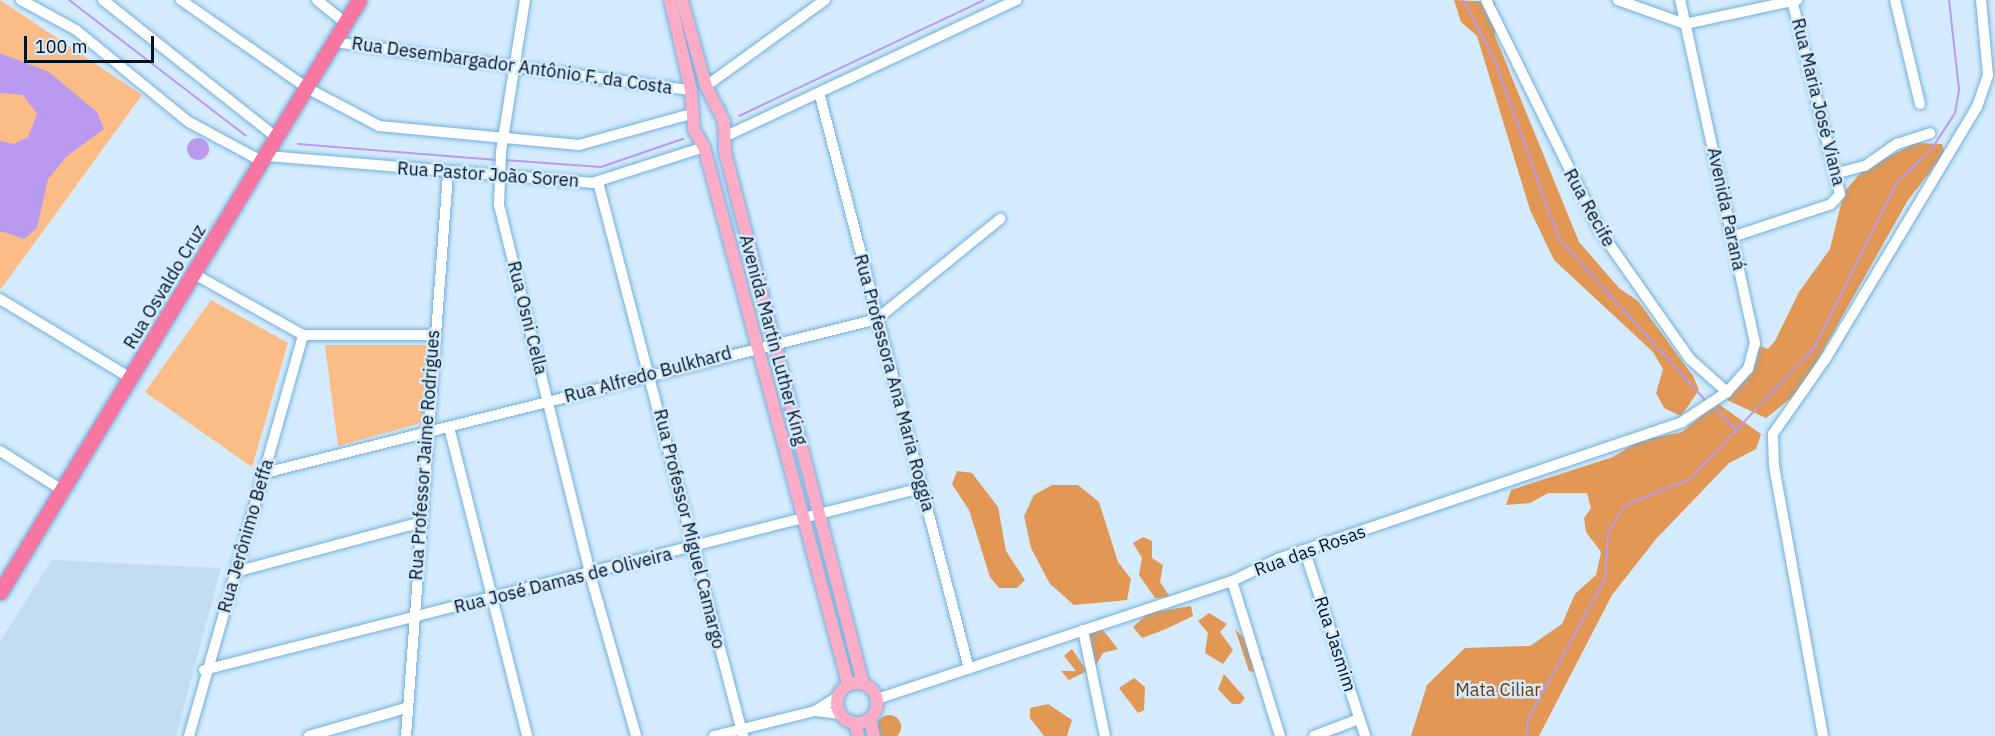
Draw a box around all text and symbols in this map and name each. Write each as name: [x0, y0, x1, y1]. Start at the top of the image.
street label: Rua Maria José Viana: [1787, 16, 1849, 188]
scale bar: [27, 24, 158, 62]
street label: Rua Desembargador Antônio F. da Costa: [350, 33, 674, 99]
text: 100 m: [35, 35, 87, 58]
street label: Avenida Paraná: [1702, 146, 1750, 272]
street label: Rua Pastor João Soren: [396, 158, 580, 192]
street label: Rua Recife: [1559, 165, 1619, 251]
street label: Rua Osvaldo Cruz: [119, 221, 211, 353]
street label: Avenida Martin Luther King: [734, 232, 812, 448]
street label: Rua Professora Ana Maria Roggia: [849, 252, 939, 514]
street label: Rua Osni Cella: [502, 259, 552, 377]
street label: Rua Professor Jaime Rodrigues: [405, 329, 445, 581]
street label: Rua Alfredo Bulkhard: [562, 342, 734, 408]
street label: Rua Professor Miguel Camargo: [649, 407, 729, 651]
street label: Rua Jerônimo Beffa: [214, 457, 278, 615]
street label: Rua das Rosas: [1251, 521, 1369, 581]
street label: Rua José Damas de Oliveira: [452, 543, 674, 619]
street label: Rua Jasmim: [1309, 594, 1361, 694]
park label: Mata Ciliar: [1455, 679, 1541, 701]

